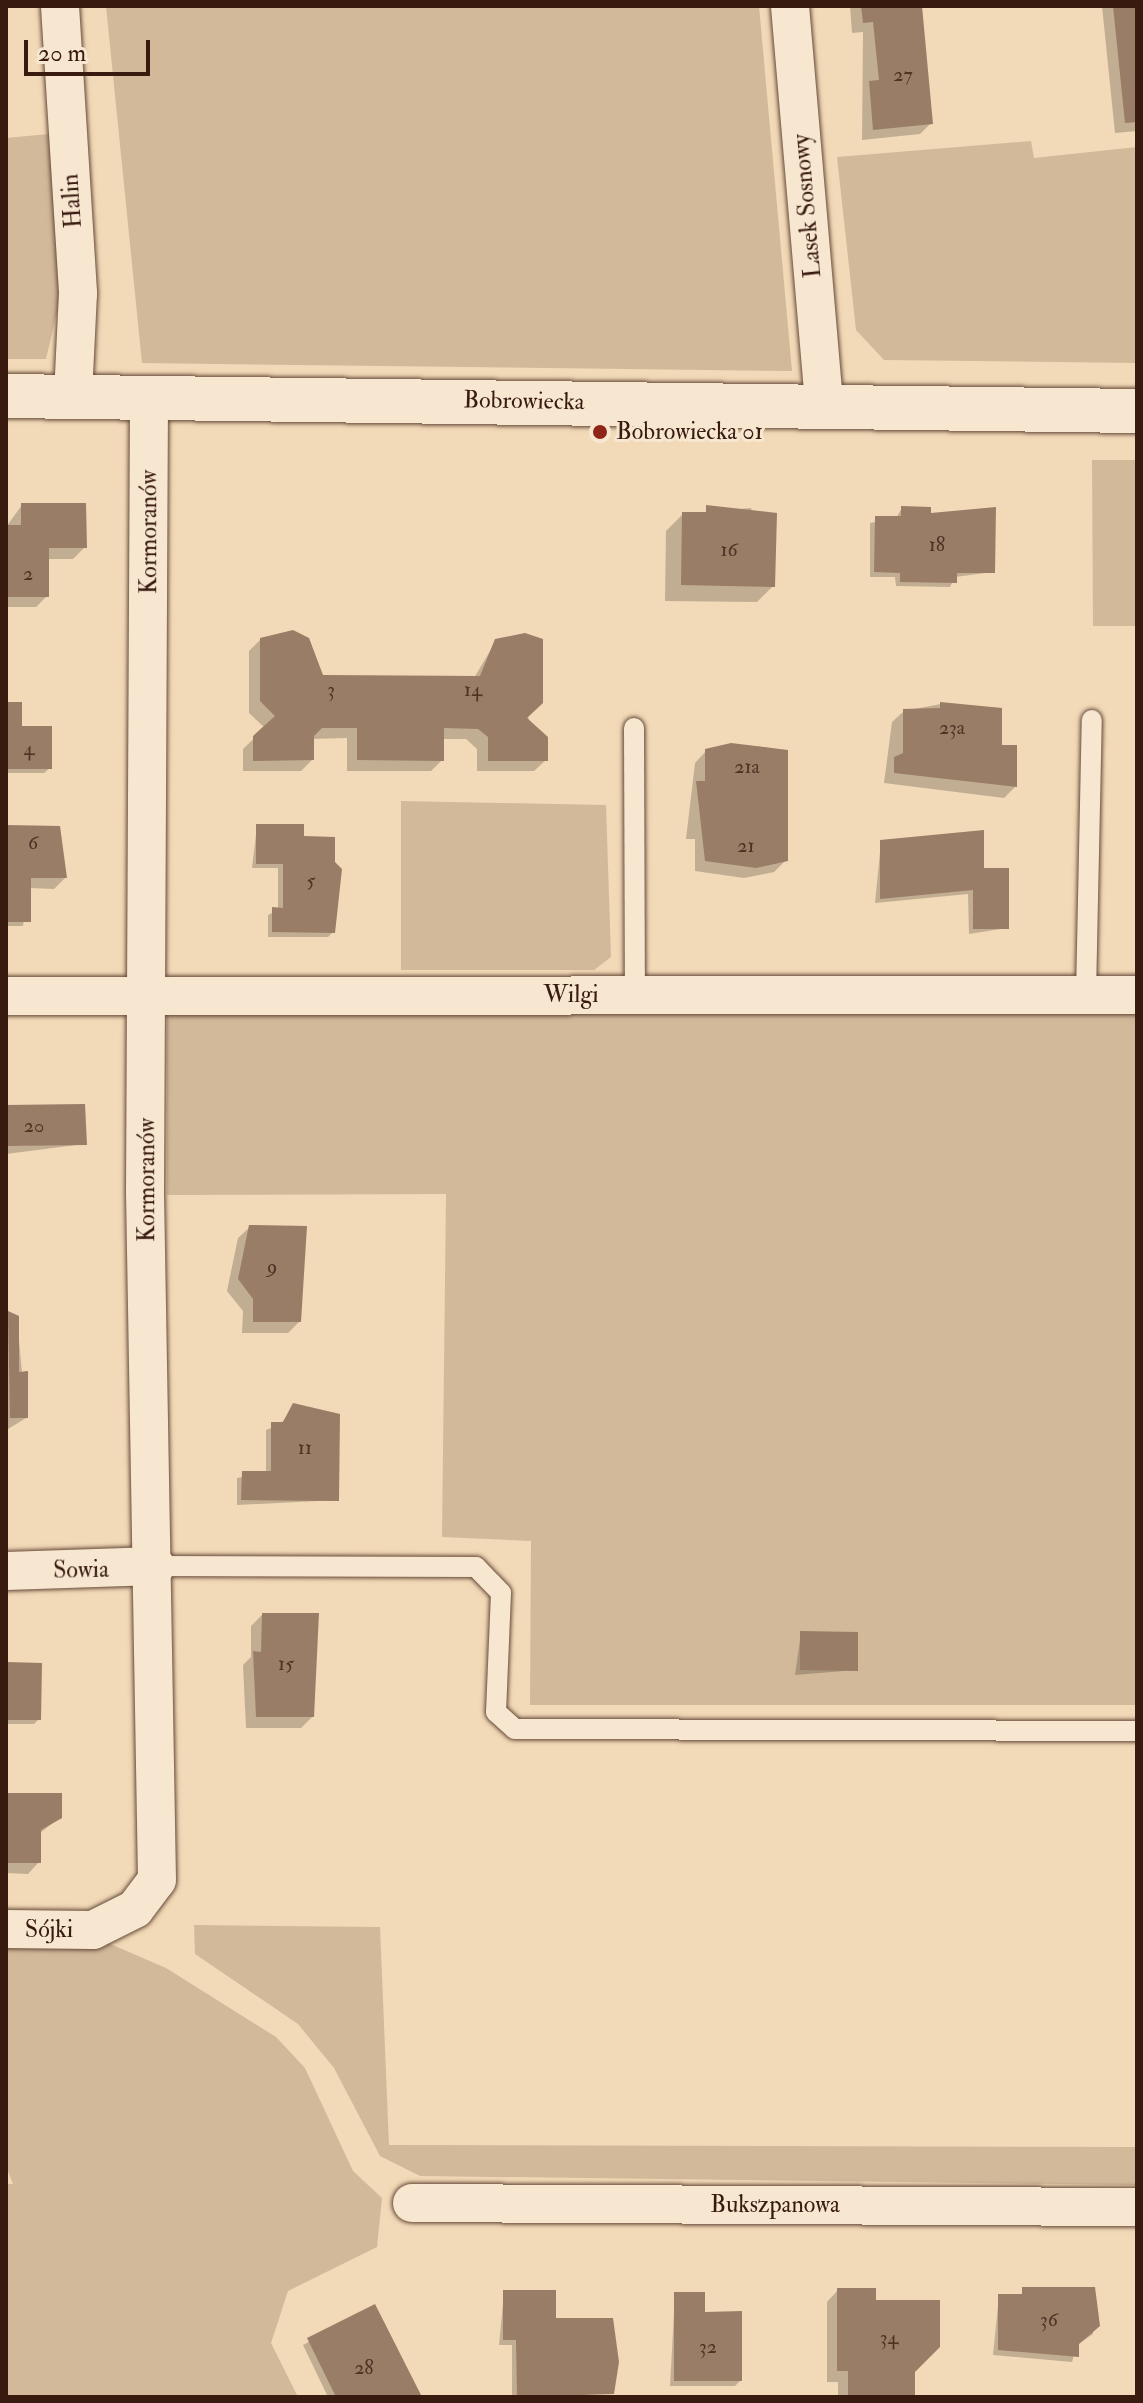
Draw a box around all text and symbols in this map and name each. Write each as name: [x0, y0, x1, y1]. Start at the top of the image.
scale bar: [28, 24, 154, 74]
text: 20 m: [38, 38, 86, 69]
house number: 27: [893, 62, 913, 86]
street label: Lasek Sosnowy: [786, 133, 828, 279]
street label: Halin: [56, 173, 88, 229]
street label: Bobrowiecka: [463, 386, 585, 416]
place label: Bobrowiecka 01: [616, 418, 763, 446]
marker: Bobrowiecka 01: [591, 423, 609, 441]
street label: Kormoranów: [135, 470, 163, 594]
house number: 18: [929, 532, 945, 556]
house number: 16: [720, 537, 738, 561]
house number: 2: [23, 561, 33, 585]
house number: 3: [327, 677, 335, 701]
house number: 14: [464, 677, 482, 701]
house number: 23a: [939, 715, 965, 739]
house number: 4: [24, 736, 34, 760]
house number: 21a: [734, 754, 760, 778]
house number: 6: [28, 830, 38, 854]
house number: 21: [737, 833, 755, 857]
house number: 5: [307, 868, 315, 892]
street label: Wilgi: [543, 981, 599, 1009]
house number: 20: [24, 1113, 44, 1137]
street label: Kormoranów: [133, 1118, 161, 1242]
house number: 9: [267, 1254, 277, 1278]
house number: 11: [298, 1435, 312, 1459]
street label: Sowia: [53, 1555, 109, 1585]
house number: 15: [278, 1651, 294, 1675]
street label: Sójki: [25, 1916, 73, 1944]
street label: Bukszpanowa: [710, 2191, 840, 2219]
house number: 36: [1040, 2307, 1058, 2331]
house number: 34: [880, 2325, 898, 2349]
house number: 32: [699, 2334, 717, 2358]
house number: 28: [354, 2355, 374, 2379]

